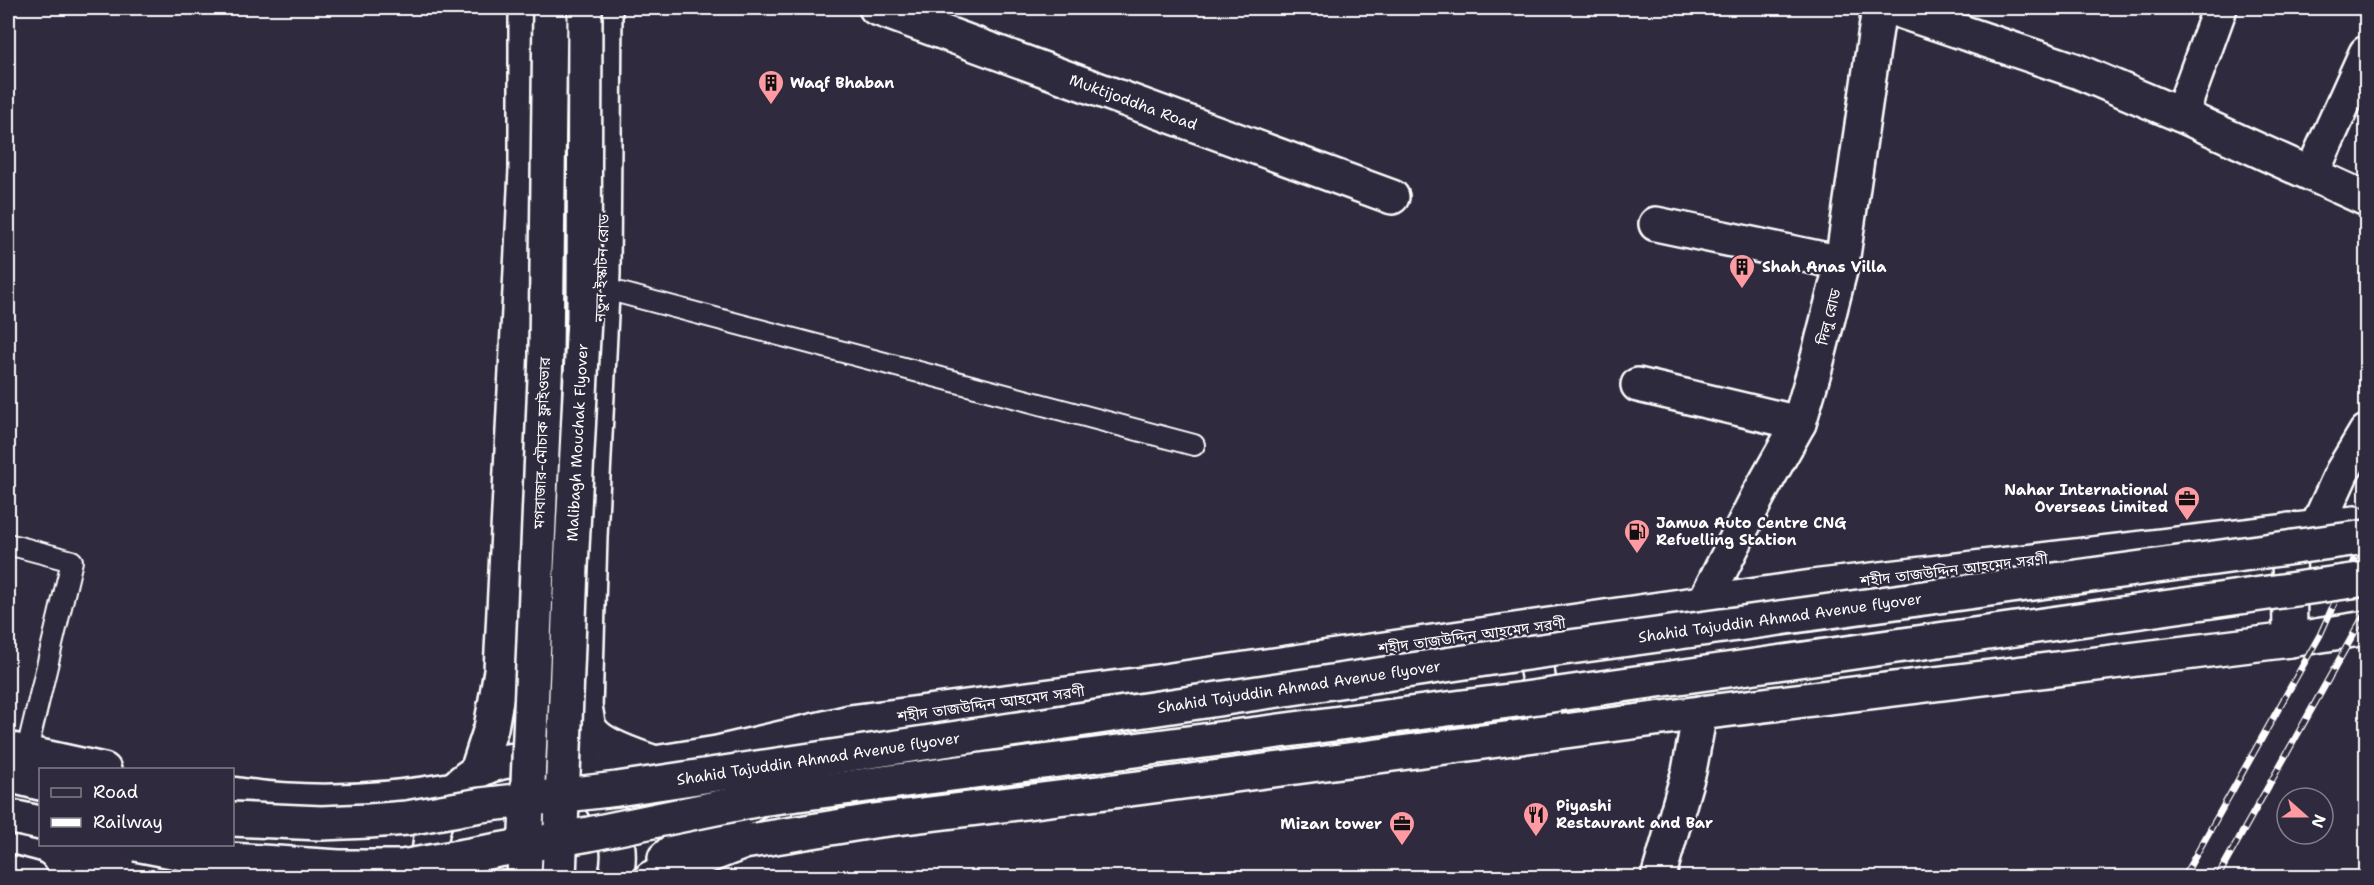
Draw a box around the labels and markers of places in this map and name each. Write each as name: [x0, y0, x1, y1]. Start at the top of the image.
building icon: Waqf Bhaban: [756, 68, 786, 106]
place label: Waqf Bhaban: [790, 73, 894, 93]
building icon: Shah Anas Villa: [1727, 252, 1757, 290]
place label: Shah Anas Villa: [1762, 257, 1887, 277]
place label: Nahar International Overseas Limited: [2004, 480, 2168, 517]
office icon: Nahar International Overseas Limited: [2172, 484, 2202, 522]
place label: Jamua Auto Centre CNG Refuelling Station: [1656, 513, 1846, 550]
fuel station icon: Jamua Auto Centre CNG Refuelling Station: [1622, 517, 1652, 555]
place label: Piyashi Restaurant and Bar: [1556, 796, 1713, 833]
restaurant icon: Piyashi Restaurant and Bar: [1521, 800, 1551, 838]
office icon: Mizan tower: [1387, 809, 1417, 847]
place label: Mizan tower: [1280, 814, 1382, 834]

